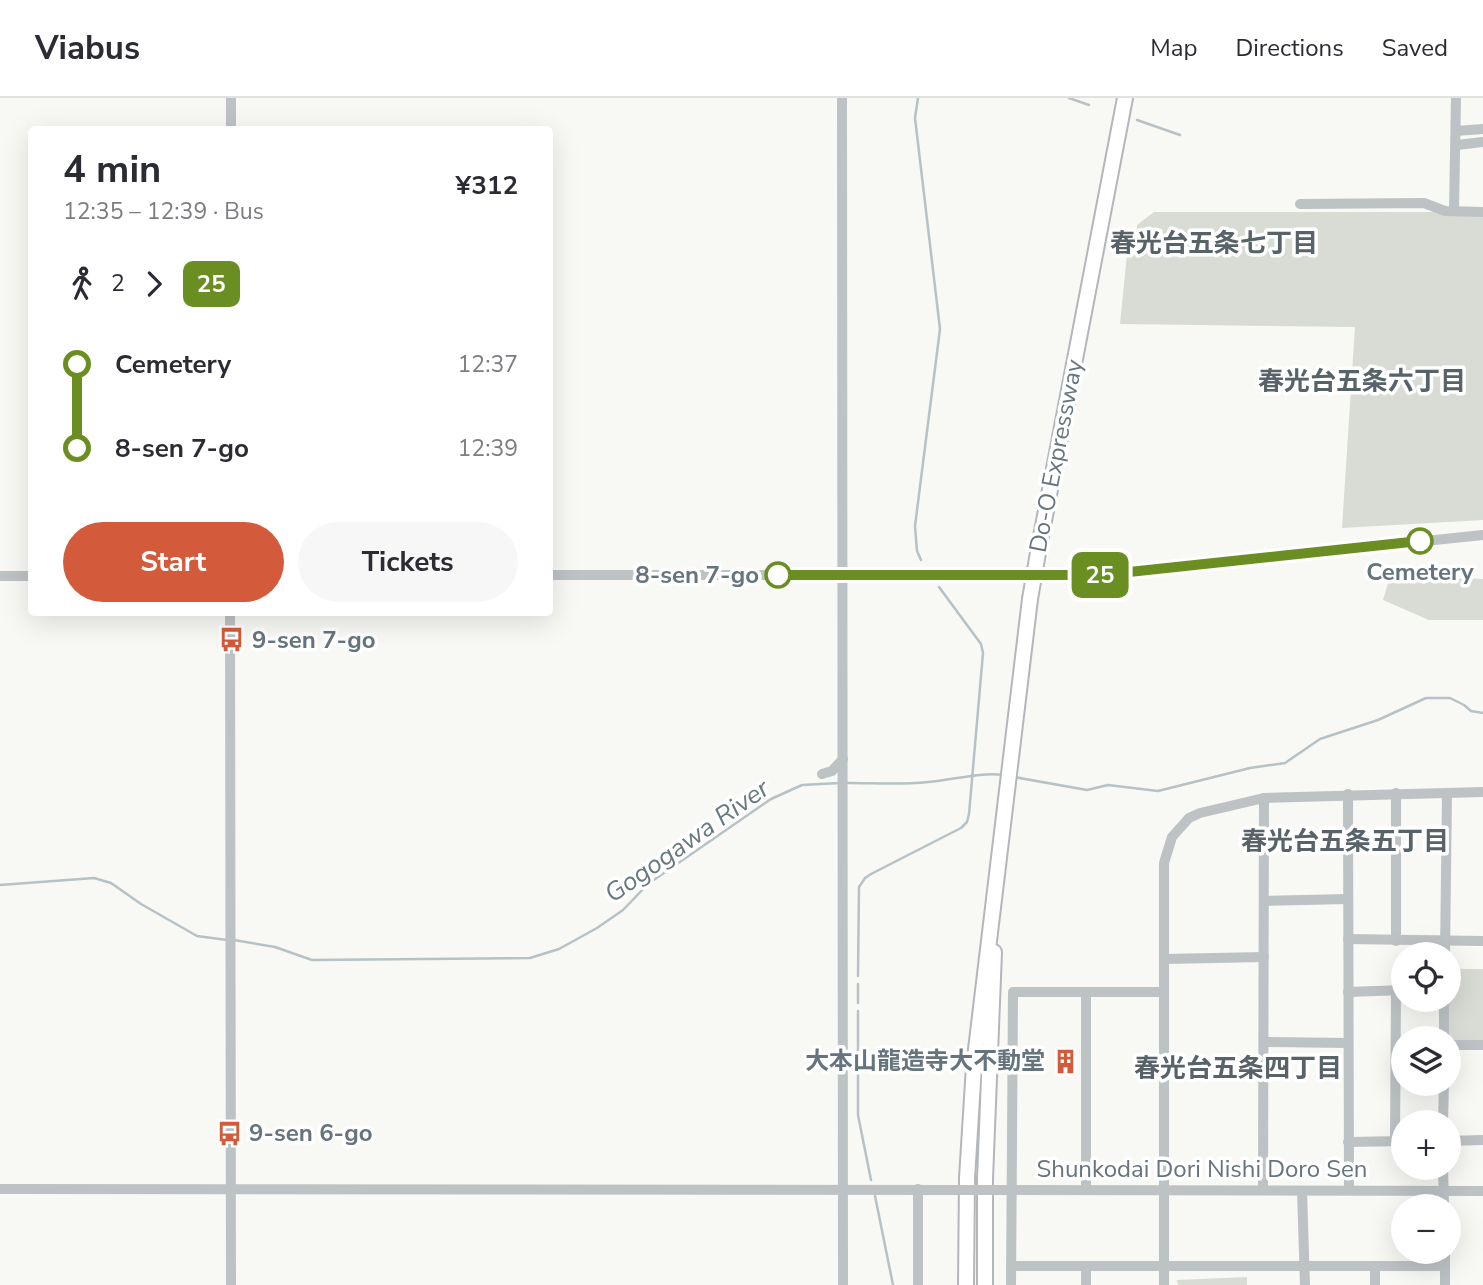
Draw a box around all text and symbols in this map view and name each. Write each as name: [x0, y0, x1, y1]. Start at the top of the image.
text: Viabus: [35, 26, 140, 71]
text: Map: [1150, 32, 1197, 64]
text: Directions: [1235, 32, 1344, 64]
text: Saved: [1382, 32, 1448, 64]
text: 4 min: [63, 144, 161, 195]
text: ¥312: [456, 168, 518, 203]
text: 12:35 – 12:39 · Bus: [63, 196, 264, 227]
district label: 春光台五条七丁目: [1110, 226, 1318, 261]
icon: walk: [63, 265, 101, 303]
icon: forward: [135, 265, 173, 303]
text: 2: [111, 268, 125, 299]
text: 25: [197, 268, 226, 300]
text: Cemetery: [115, 347, 231, 382]
text: 12:37: [458, 349, 518, 380]
street label: Do-O Expressway: [1022, 356, 1091, 555]
district label: 春光台五条六丁目: [1258, 364, 1466, 399]
text: 8-sen 7-go: [115, 431, 249, 466]
text: 12:39: [458, 433, 518, 464]
button: Start: [63, 522, 284, 602]
button: Tickets: [298, 522, 518, 602]
marker: Cemetery: [1407, 528, 1433, 554]
line badge: 25: [1068, 552, 1132, 598]
place label: Cemetery: [1366, 556, 1474, 588]
place label: 8-sen 7-go: [635, 559, 759, 591]
text: 25: [1086, 559, 1114, 591]
marker: 8-sen 7-go: [765, 562, 791, 588]
place label: 9-sen 7-go: [252, 624, 376, 656]
bus stop icon: 9-sen 7-go: [218, 626, 246, 654]
water label: Gogogawa River: [598, 771, 777, 911]
district label: 春光台五条五丁目: [1241, 824, 1449, 859]
map controls: [1391, 942, 1461, 1264]
button: locate: [1391, 942, 1461, 1012]
button: layers: [1391, 1026, 1461, 1096]
place label: 大本山龍造寺大不動堂: [805, 1045, 1045, 1077]
building icon: 大本山龍造寺大不動堂: [1051, 1047, 1079, 1075]
district label: 春光台五条四丁目: [1134, 1051, 1342, 1086]
button: +: [1391, 1110, 1461, 1180]
place label: 9-sen 6-go: [249, 1117, 373, 1149]
bus stop icon: 9-sen 6-go: [215, 1119, 243, 1147]
street label: Shunkodai Dori Nishi Doro Sen: [1037, 1153, 1367, 1185]
button: −: [1391, 1194, 1461, 1264]

